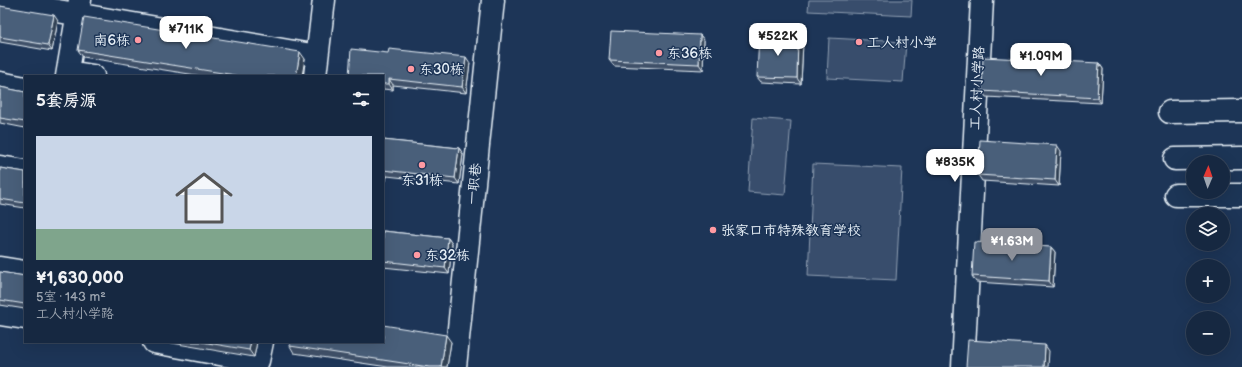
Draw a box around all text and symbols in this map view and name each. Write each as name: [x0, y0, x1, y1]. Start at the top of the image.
pin: ¥711K: [158, 16, 214, 50]
text: ¥711K: [169, 21, 203, 37]
pin: ¥522K: [750, 23, 806, 57]
text: ¥522K: [758, 28, 798, 44]
place label: 南6栋: [93, 32, 130, 49]
place label: 工人村小学: [867, 34, 937, 51]
marker: 南6栋: [133, 35, 143, 45]
marker: 工人村小学: [854, 37, 864, 47]
pin: ¥1.09M: [1008, 43, 1074, 77]
place label: 东36栋: [667, 45, 712, 62]
street label: 工人村小学路: [966, 46, 988, 130]
marker: 东36栋: [654, 48, 664, 58]
text: ¥1.09M: [1019, 48, 1063, 64]
place label: 东30栋: [419, 61, 464, 78]
marker: 东30栋: [406, 64, 416, 74]
icon: filters: [350, 88, 372, 110]
text: 5套房源: [36, 91, 97, 111]
pin: ¥835K: [927, 149, 983, 183]
text: ¥835K: [935, 154, 975, 170]
north arrow: [1186, 155, 1230, 199]
map controls: [1186, 155, 1230, 355]
marker: 东31栋: [417, 160, 427, 170]
street label: 一职巷: [463, 161, 485, 206]
icon: home: [168, 162, 240, 234]
place label: 东31栋: [401, 172, 443, 189]
button: layers: [1186, 207, 1230, 251]
place label: 张家口市特殊教育学校: [721, 222, 861, 239]
marker: 张家口市特殊教育学校: [708, 225, 718, 235]
pin: ¥1.63M: [979, 228, 1045, 262]
text: ¥1.63M: [990, 233, 1034, 249]
place label: 东32栋: [425, 247, 470, 264]
marker: 东32栋: [412, 250, 422, 260]
button: +: [1186, 259, 1230, 303]
text: ¥1,630,000: [36, 268, 124, 288]
text: 5室 · 143 m²: [36, 289, 106, 305]
text: 工人村小学路: [36, 306, 114, 322]
button: −: [1186, 311, 1230, 355]

